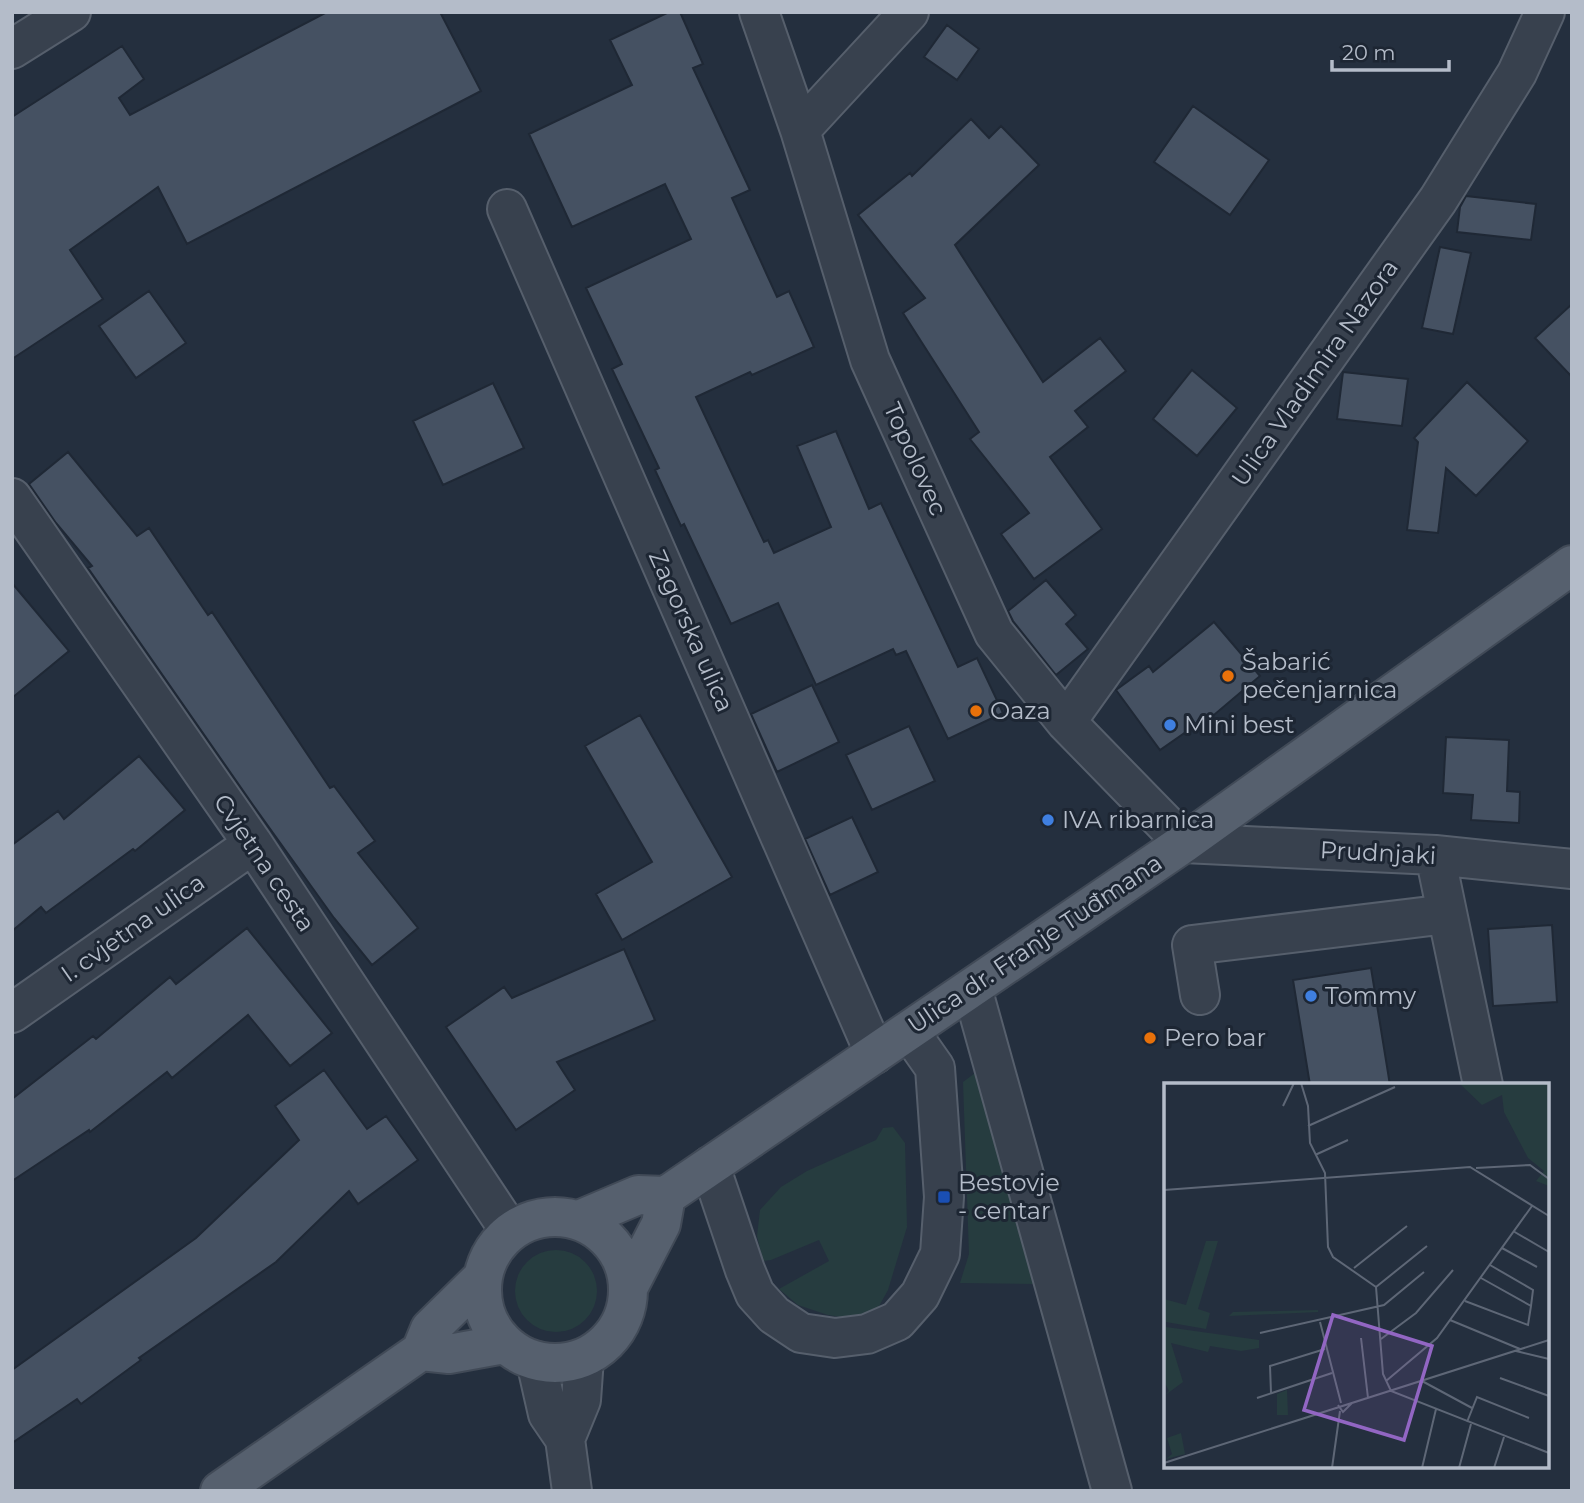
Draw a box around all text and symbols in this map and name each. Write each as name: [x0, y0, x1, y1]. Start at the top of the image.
scale bar: [1332, 28, 1449, 72]
text: 20 m: [1342, 40, 1396, 65]
street label: Ulica Vladimira Nazora: [1225, 254, 1404, 492]
street label: Topolovec: [878, 398, 953, 520]
street label: Zagorska ulica: [643, 545, 740, 716]
place label: Šabarić pečenjarnica: [1242, 647, 1397, 704]
marker: Šabarić pečenjarnica: [1220, 668, 1236, 684]
place label: Oaza: [990, 696, 1051, 725]
marker: Oaza: [968, 703, 984, 719]
place label: Mini best: [1184, 710, 1295, 739]
marker: Mini best: [1162, 717, 1178, 733]
street label: Cvjetna cesta: [208, 788, 321, 937]
place label: IVA ribarnica: [1062, 805, 1214, 834]
marker: IVA ribarnica: [1040, 812, 1056, 828]
street label: Prudnjaki: [1319, 835, 1437, 870]
street label: Ulica dr. Franje Tuđmana: [902, 848, 1167, 1040]
street label: I. cvjetna ulica: [55, 867, 210, 988]
place label: Tommy: [1325, 981, 1416, 1010]
marker: Tommy: [1303, 988, 1319, 1004]
place label: Pero bar: [1164, 1023, 1266, 1052]
marker: Pero bar: [1142, 1030, 1158, 1046]
inset map: [1164, 1083, 1549, 1468]
place label: Bestovje - centar: [958, 1168, 1060, 1225]
marker: Bestovje - centar: [936, 1189, 952, 1205]

